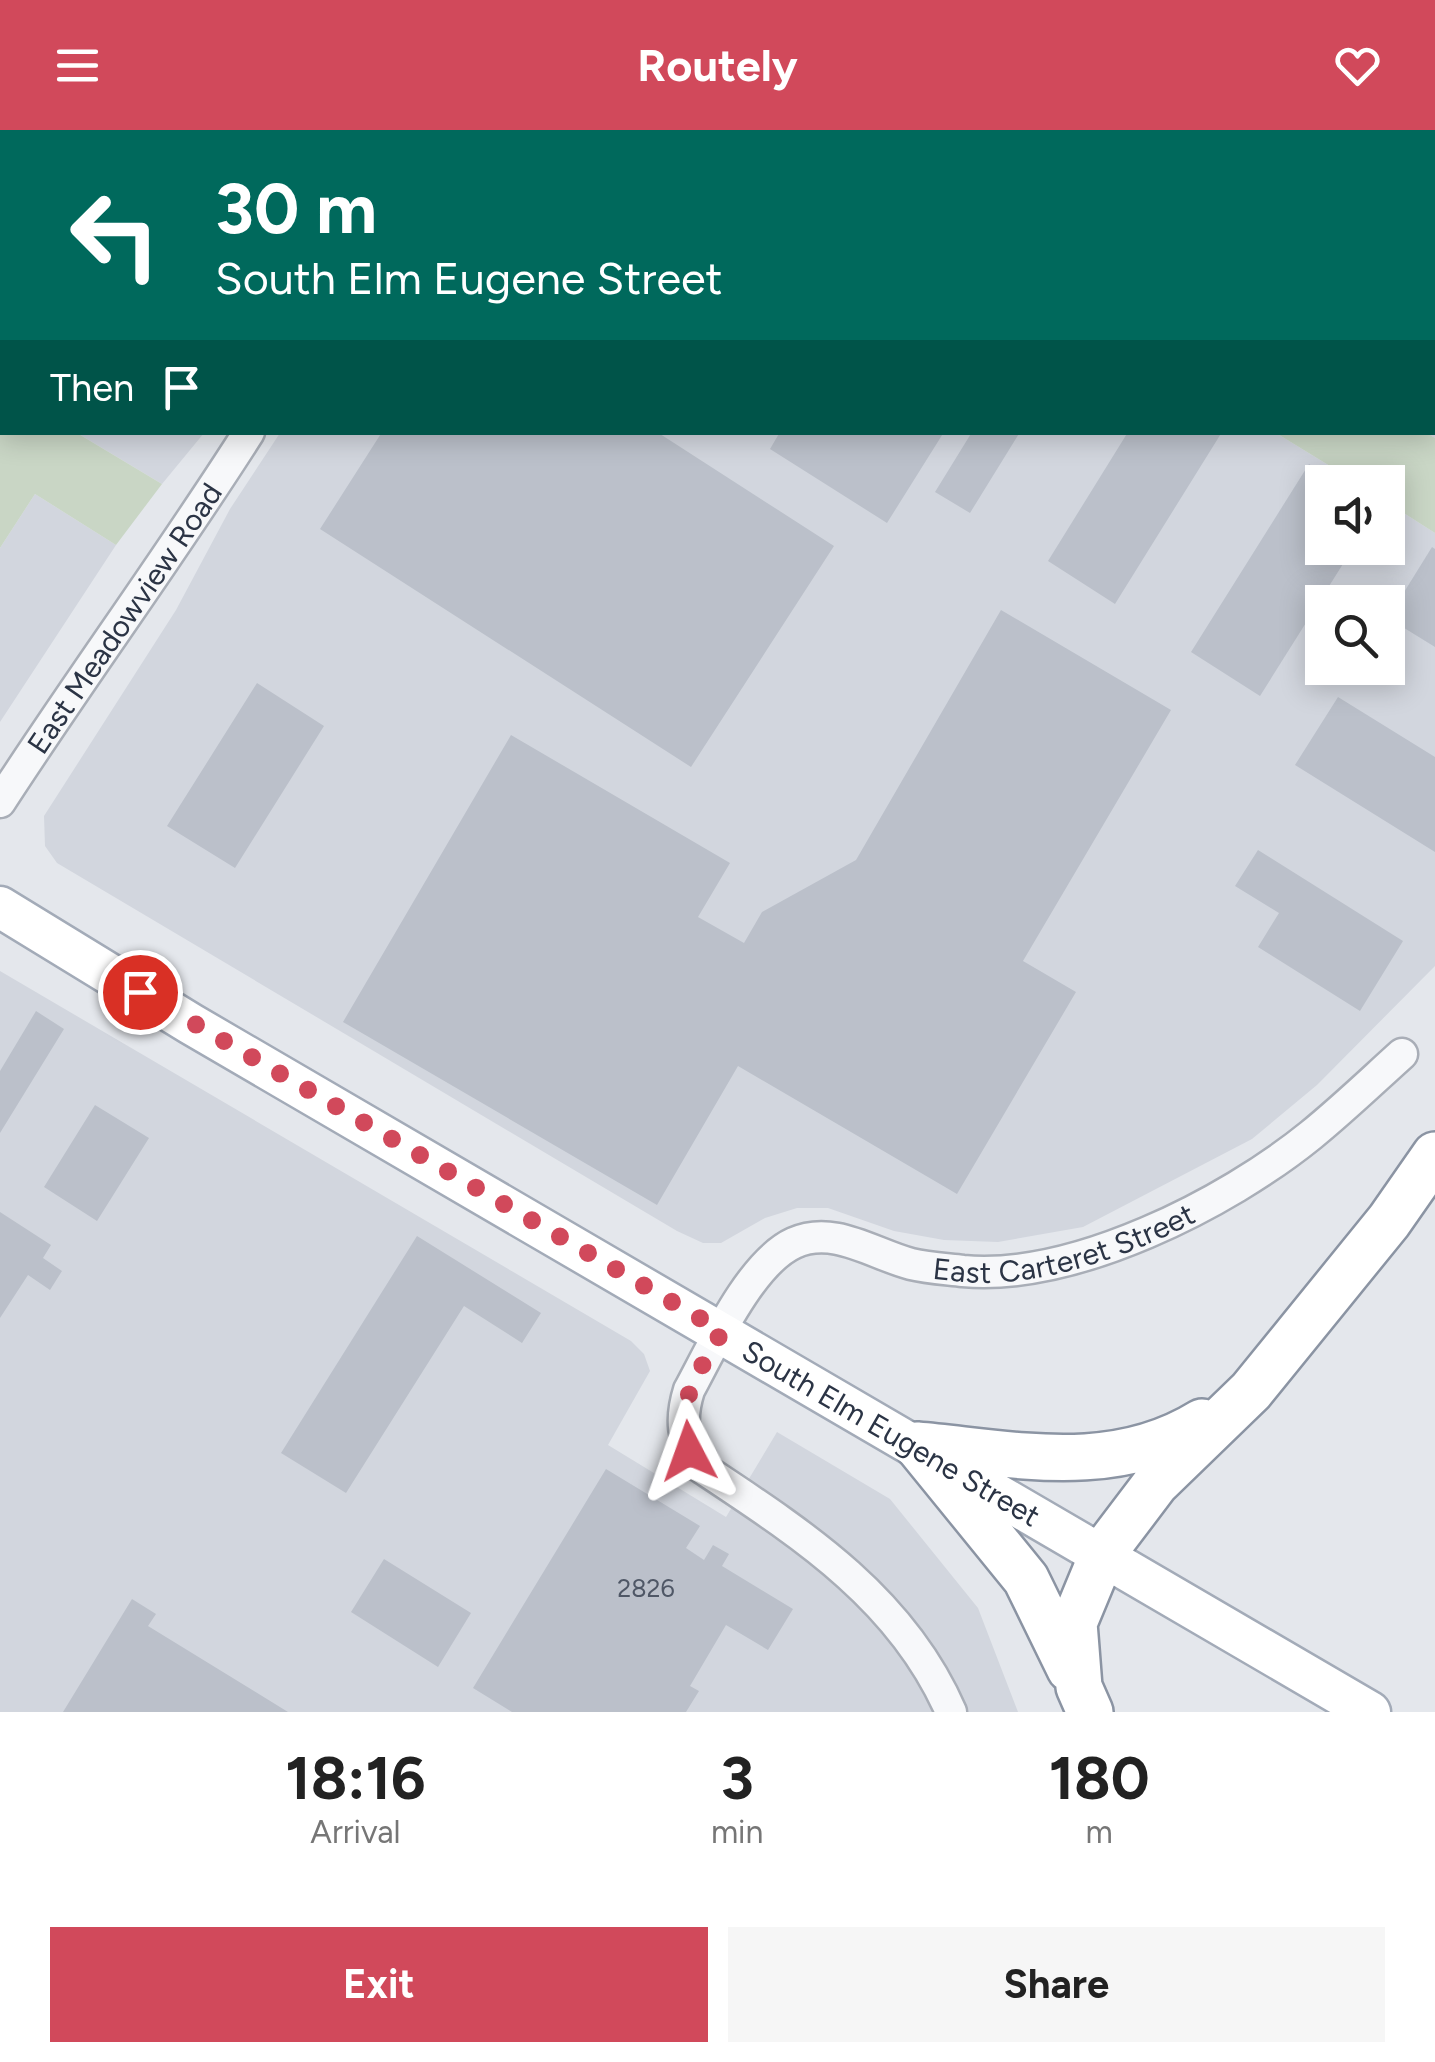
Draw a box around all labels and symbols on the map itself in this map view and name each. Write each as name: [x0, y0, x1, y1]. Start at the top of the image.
street label: East Meadowview Road: [19, 476, 230, 760]
pin: [98, 950, 183, 1035]
street label: East Carteret Street: [931, 1195, 1201, 1290]
street label: South Elm Eugene Street: [736, 1331, 1047, 1534]
position arrow: [637, 1399, 741, 1503]
house number: 2826: [617, 1573, 675, 1603]

